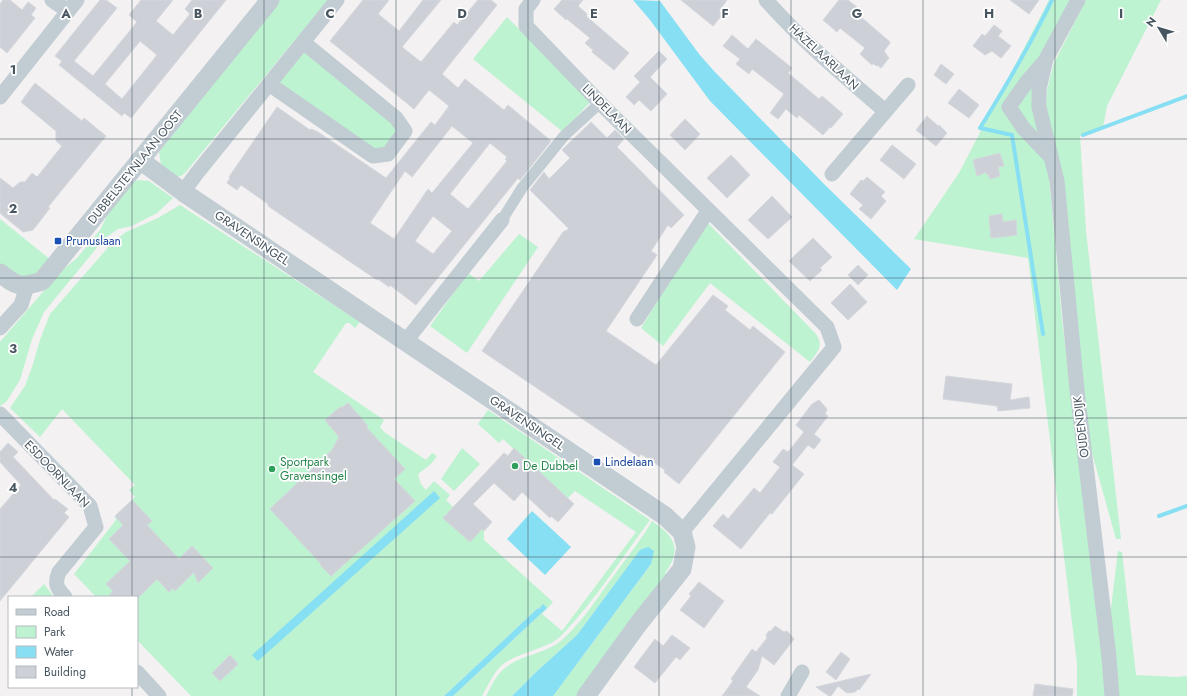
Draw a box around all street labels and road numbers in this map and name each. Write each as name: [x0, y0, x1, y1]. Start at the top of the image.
street label: HAZELAARLAAN: [785, 20, 863, 94]
street label: LINDELAAN: [578, 80, 636, 138]
street label: DUBBELSTEYNLAAN OOST: [83, 106, 187, 228]
street label: GRAVENSINGEL: [211, 206, 293, 270]
street label: GRAVENSINGEL: [486, 391, 568, 455]
street label: OUDENDIJK: [1068, 395, 1094, 459]
street label: ESDOORNLAAN: [20, 436, 94, 512]

